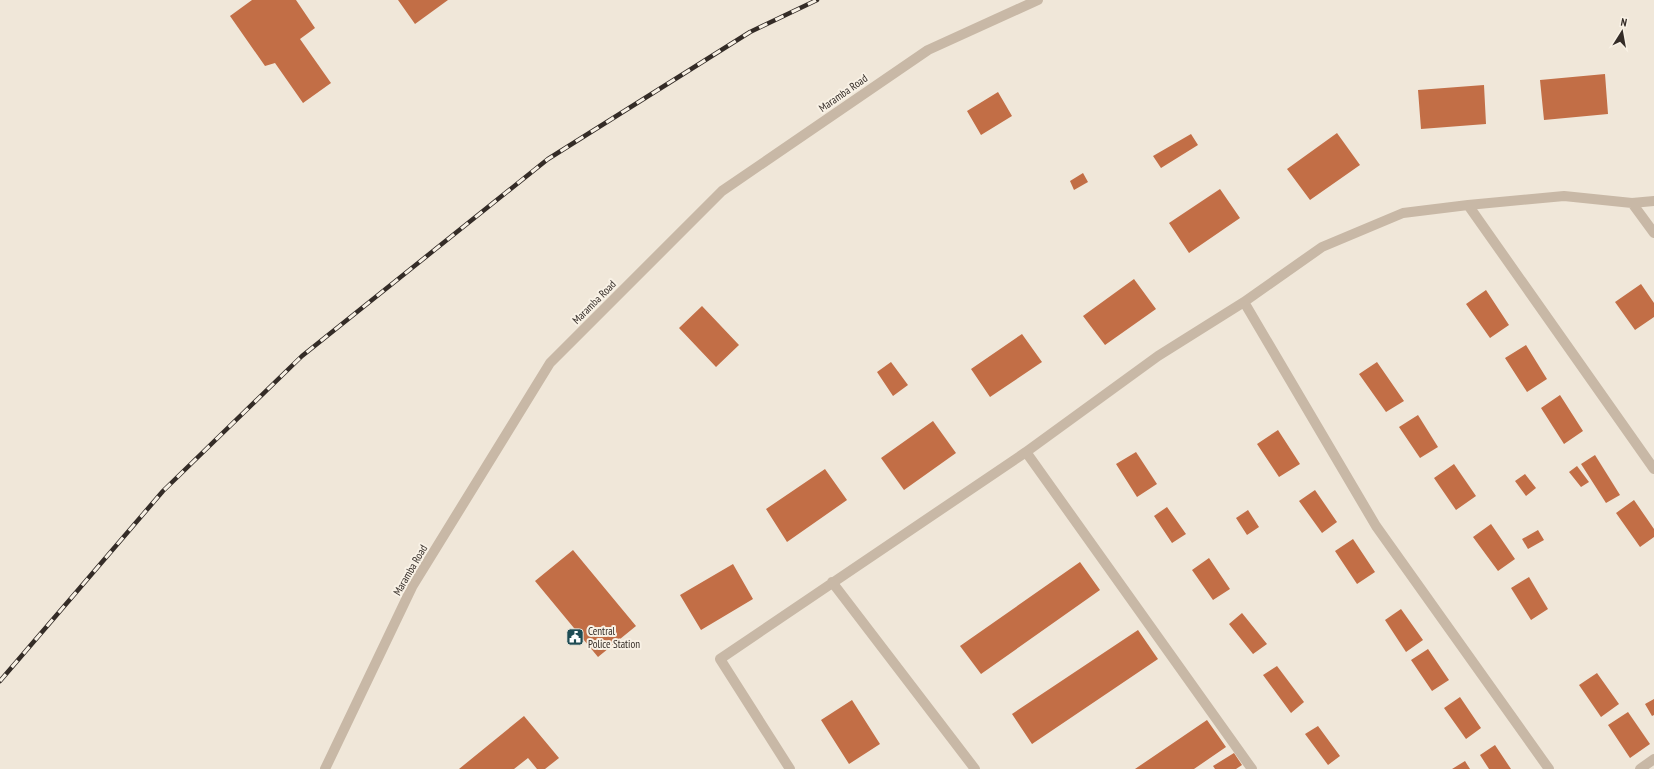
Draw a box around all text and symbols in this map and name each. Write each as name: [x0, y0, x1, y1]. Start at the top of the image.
north arrow: [1602, 12, 1642, 52]
text: N: [1620, 15, 1628, 30]
street label: Maramba Road: [816, 71, 870, 115]
street label: Maramba Road: [569, 277, 619, 327]
street label: Maramba Road: [390, 542, 430, 598]
place label: Central Police Station: [588, 624, 640, 651]
public building icon: Central Police Station: [565, 627, 585, 647]

